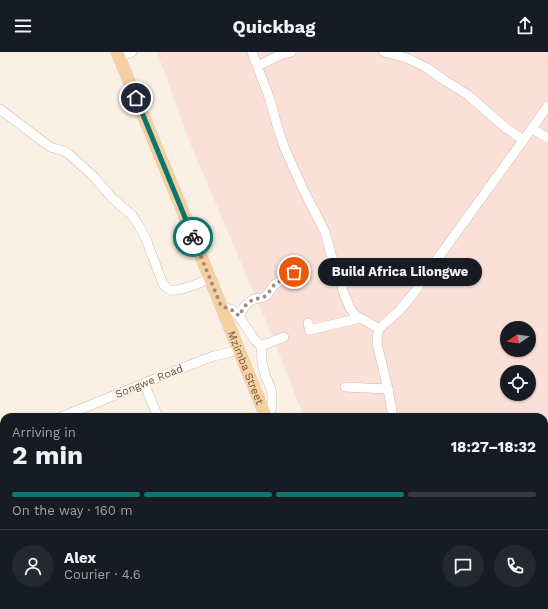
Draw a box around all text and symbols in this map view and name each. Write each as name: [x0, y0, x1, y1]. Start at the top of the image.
icon: menu: [12, 15, 34, 37]
icon: share: [514, 15, 536, 37]
text: Quickbag: [233, 16, 315, 37]
pin: [119, 81, 153, 115]
icon: home: [125, 87, 147, 109]
courier: [173, 217, 213, 257]
icon: bike: [182, 226, 204, 248]
pin: [277, 255, 311, 289]
callout: Build Africa Lilongwe: [318, 258, 482, 286]
icon: bag: [283, 261, 305, 283]
text: Build Africa Lilongwe: [332, 264, 468, 279]
north arrow: [500, 321, 536, 357]
map controls: [500, 321, 536, 401]
street label: Mzimba Street: [225, 329, 266, 407]
street label: Songwe Road: [113, 362, 185, 401]
button: locate: [500, 365, 536, 401]
text: Arriving in: [12, 425, 76, 440]
text: 18:27–18:32: [451, 438, 536, 456]
text: 2 min: [12, 440, 83, 470]
text: On the way · 160 m: [12, 503, 133, 518]
button: person: [12, 545, 54, 587]
button: chat: [442, 545, 484, 587]
button: phone: [494, 545, 536, 587]
text: Alex: [64, 549, 96, 567]
text: Courier · 4.6: [64, 567, 141, 582]

